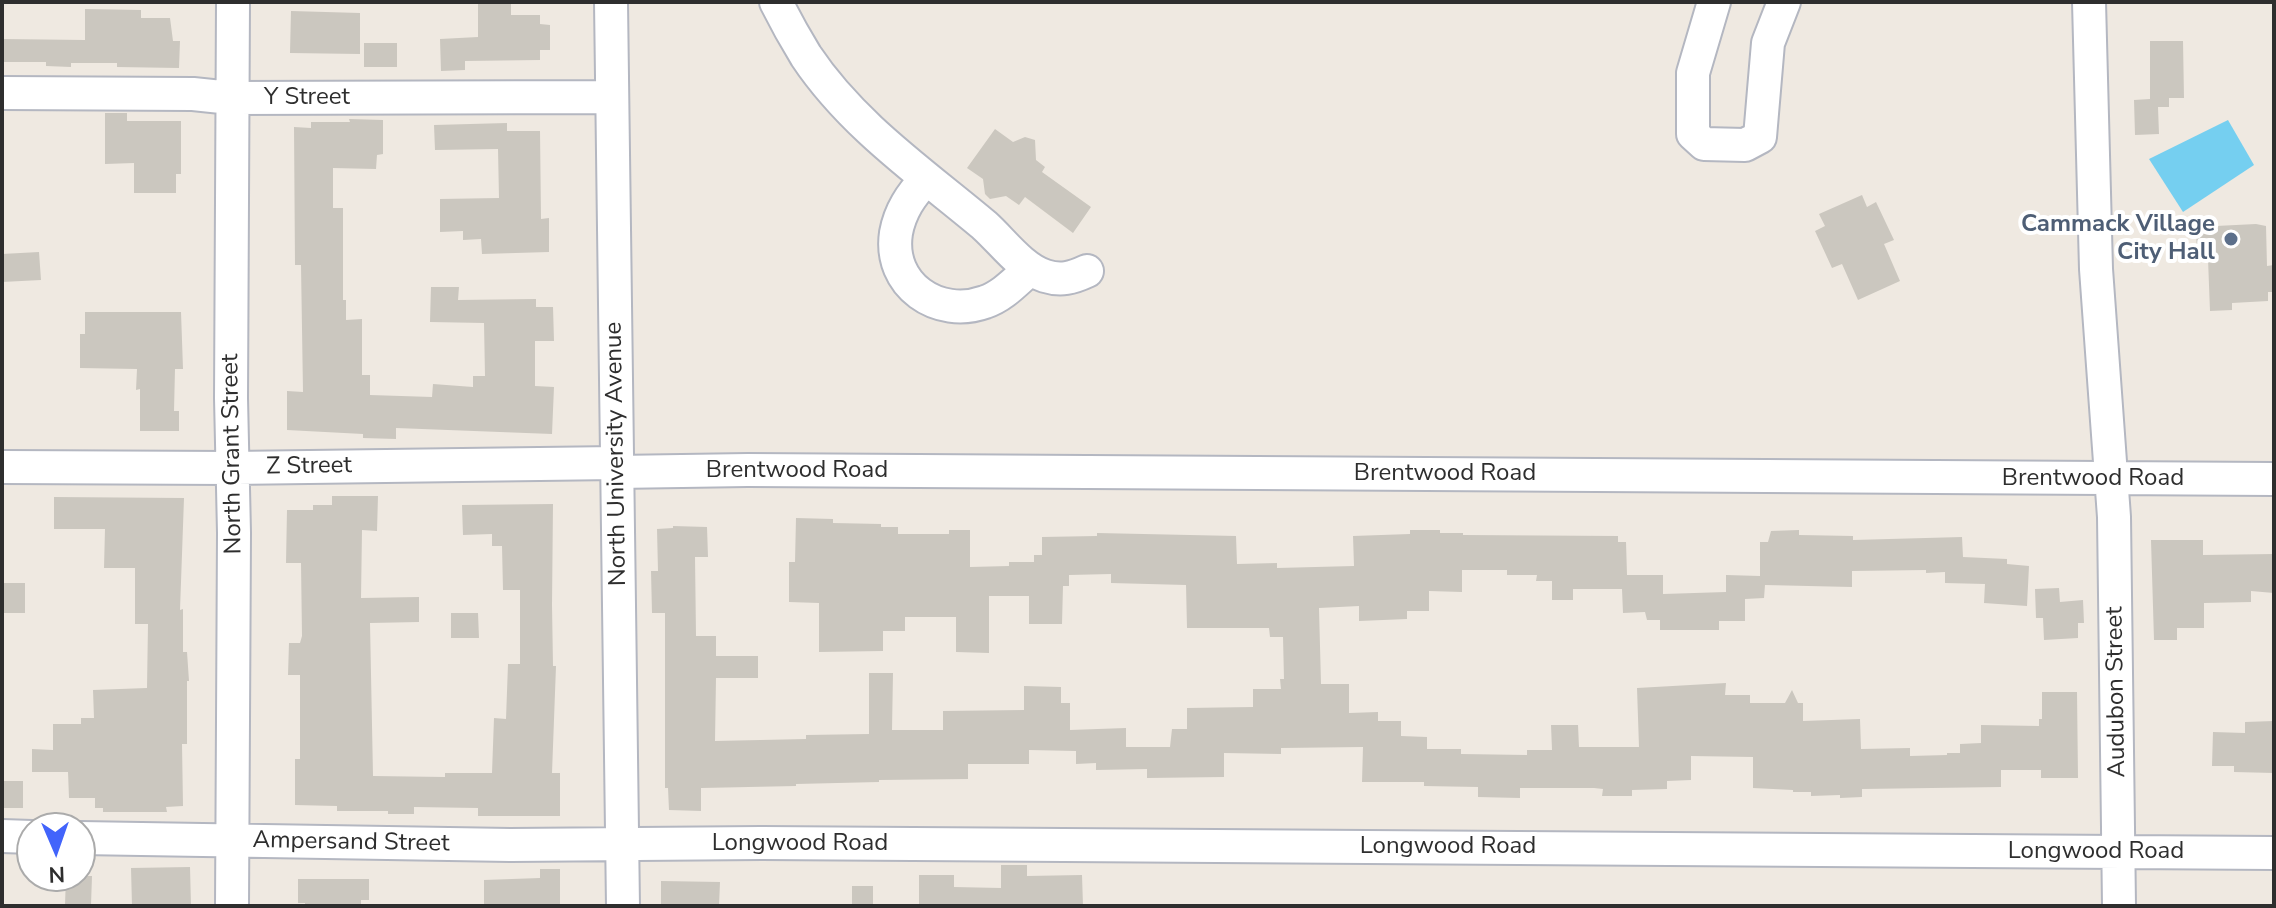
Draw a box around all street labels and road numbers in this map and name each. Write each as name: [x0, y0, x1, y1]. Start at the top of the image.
street label: Y Street: [264, 84, 350, 112]
street label: North University Avenue: [600, 322, 634, 586]
street label: North Grant Street: [217, 353, 249, 555]
street label: Z Street: [266, 452, 352, 482]
street label: Brentwood Road: [706, 457, 888, 485]
street label: Brentwood Road: [1354, 460, 1536, 488]
street label: Brentwood Road: [2002, 465, 2184, 493]
street label: Audubon Street: [2101, 606, 2133, 778]
street label: Ampersand Street: [252, 827, 450, 859]
street label: Longwood Road: [712, 830, 888, 858]
street label: Longwood Road: [1360, 833, 1536, 861]
street label: Longwood Road: [2008, 838, 2184, 866]

